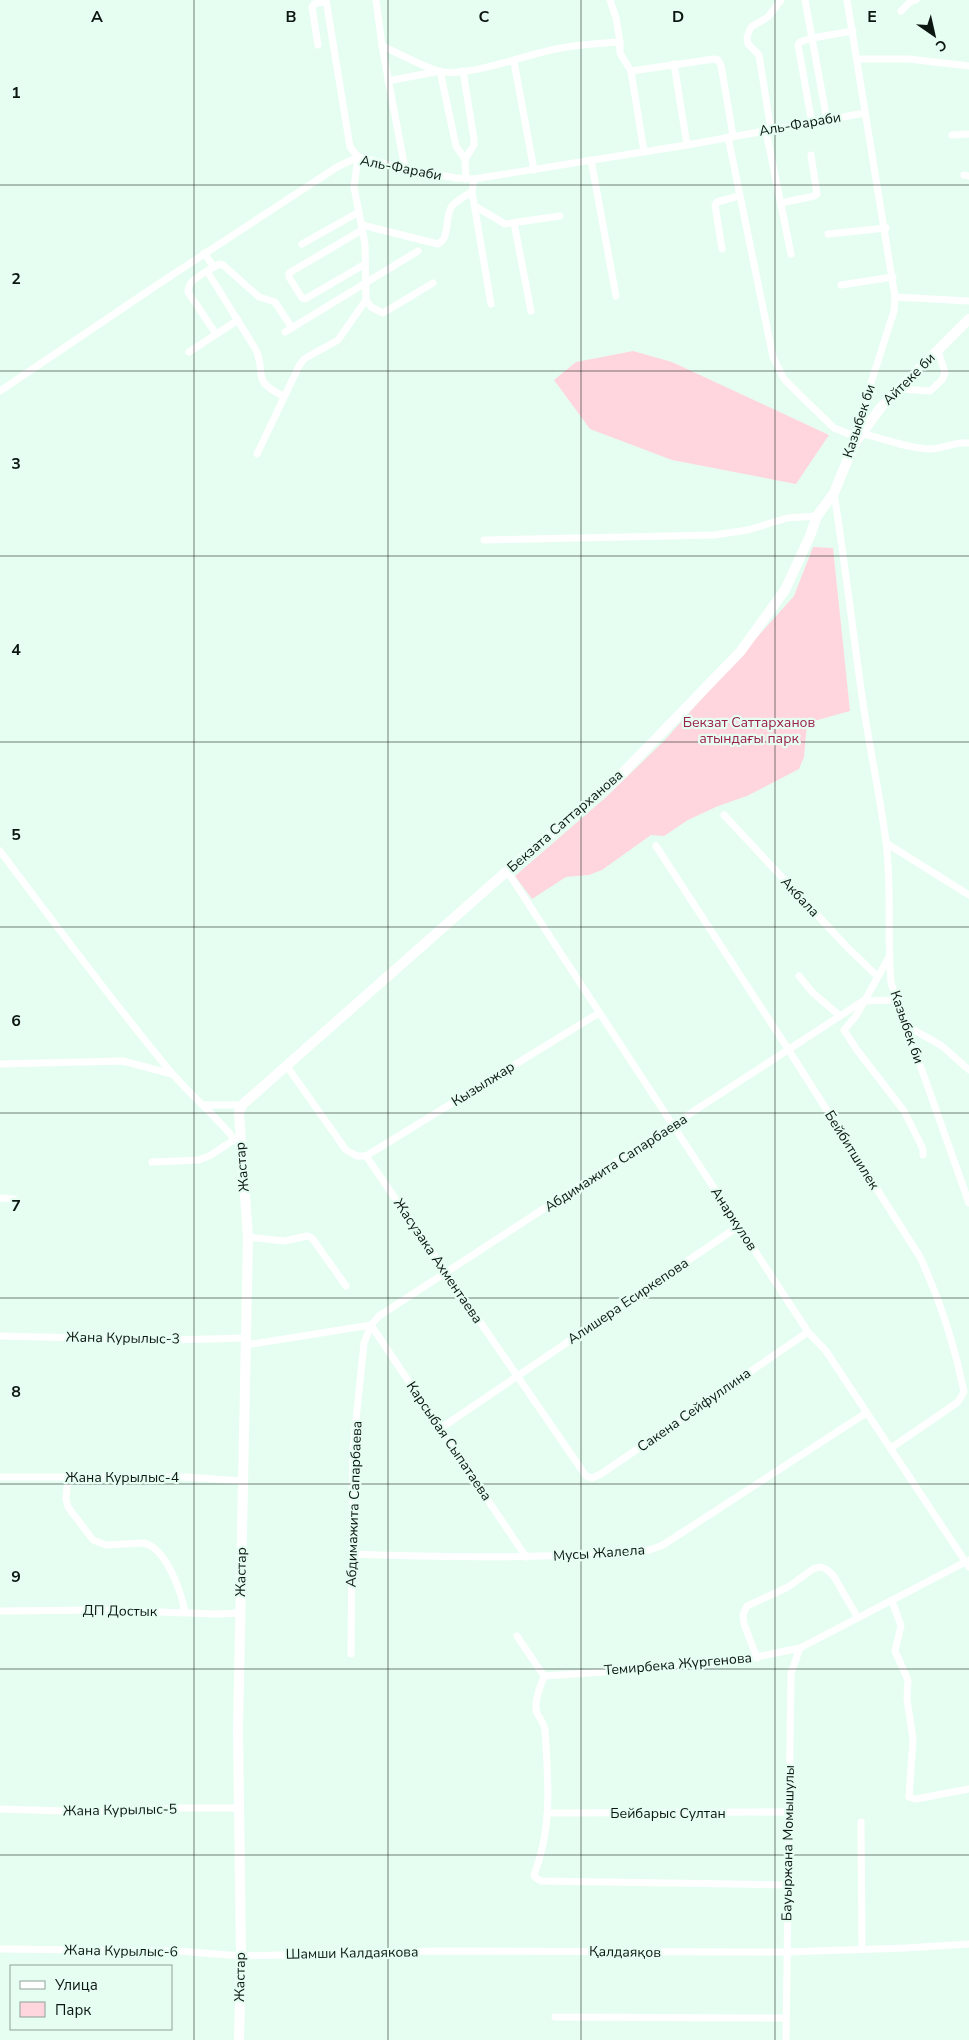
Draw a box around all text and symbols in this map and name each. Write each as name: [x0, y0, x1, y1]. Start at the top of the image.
text: A: [91, 6, 103, 28]
text: B: [285, 6, 297, 28]
text: C: [479, 6, 490, 28]
text: D: [672, 6, 684, 28]
text: E: [867, 6, 877, 28]
north arrow: [909, 10, 959, 60]
text: С: [931, 35, 950, 56]
text: 1: [11, 82, 21, 104]
street label: Аль-Фараби: [757, 107, 843, 141]
street label: Аль-Фараби: [358, 151, 444, 185]
text: 2: [11, 268, 21, 290]
street label: Айтеке би: [879, 349, 939, 409]
street label: Казыбек би: [838, 382, 880, 460]
text: 3: [11, 453, 21, 475]
text: 4: [11, 639, 21, 661]
park label: Бекзат Саттарханов атындағы парк: [683, 713, 816, 748]
street label: Бекзата Саттарханова: [503, 765, 627, 877]
text: 5: [11, 824, 21, 846]
street label: Акбала: [776, 873, 824, 921]
street label: Казыбек би: [886, 988, 928, 1066]
text: 6: [11, 1010, 21, 1032]
street label: Кызылжар: [448, 1057, 518, 1111]
street label: Бейбитшилек: [820, 1107, 884, 1194]
street label: Абдимажита Сапарбаева: [541, 1110, 691, 1216]
street label: Жастар: [230, 1141, 254, 1193]
street label: Анаркулов: [706, 1184, 762, 1255]
text: 7: [11, 1195, 21, 1217]
street label: Жасузака Ахментаева: [389, 1195, 487, 1327]
street label: Алишера Есиркепова: [564, 1253, 692, 1349]
street label: Жана Курылыс-3: [66, 1328, 180, 1348]
street label: Сакена Сейфуллина: [634, 1364, 754, 1456]
street label: Карсыбая Сыпатаева: [402, 1378, 496, 1504]
text: 8: [11, 1381, 21, 1403]
street label: Абдимажита Сапарбаева: [342, 1420, 366, 1588]
street label: Жана Курылыс-4: [65, 1468, 179, 1487]
street label: Мусы Жалела: [552, 1540, 646, 1566]
street label: Жастар: [231, 1547, 251, 1597]
text: 9: [11, 1566, 21, 1588]
street label: ДП Достык: [83, 1601, 158, 1621]
street label: Темирбека Жүргенова: [603, 1648, 753, 1680]
street label: Бауыржана Момышулы: [777, 1765, 799, 1921]
street label: Жана Курылыс-5: [63, 1800, 177, 1820]
street label: Бейбарыс Султан: [610, 1804, 726, 1823]
street label: Жана Курылыс-6: [64, 1941, 178, 1961]
street label: Шамши Калдаякова: [285, 1942, 419, 1964]
street label: Қалдаяқов: [589, 1942, 661, 1962]
street label: Жастар: [230, 1952, 250, 2002]
legend: [10, 1965, 172, 2030]
text: Улица: [54, 1975, 98, 1995]
text: Парк: [55, 2000, 91, 2020]

